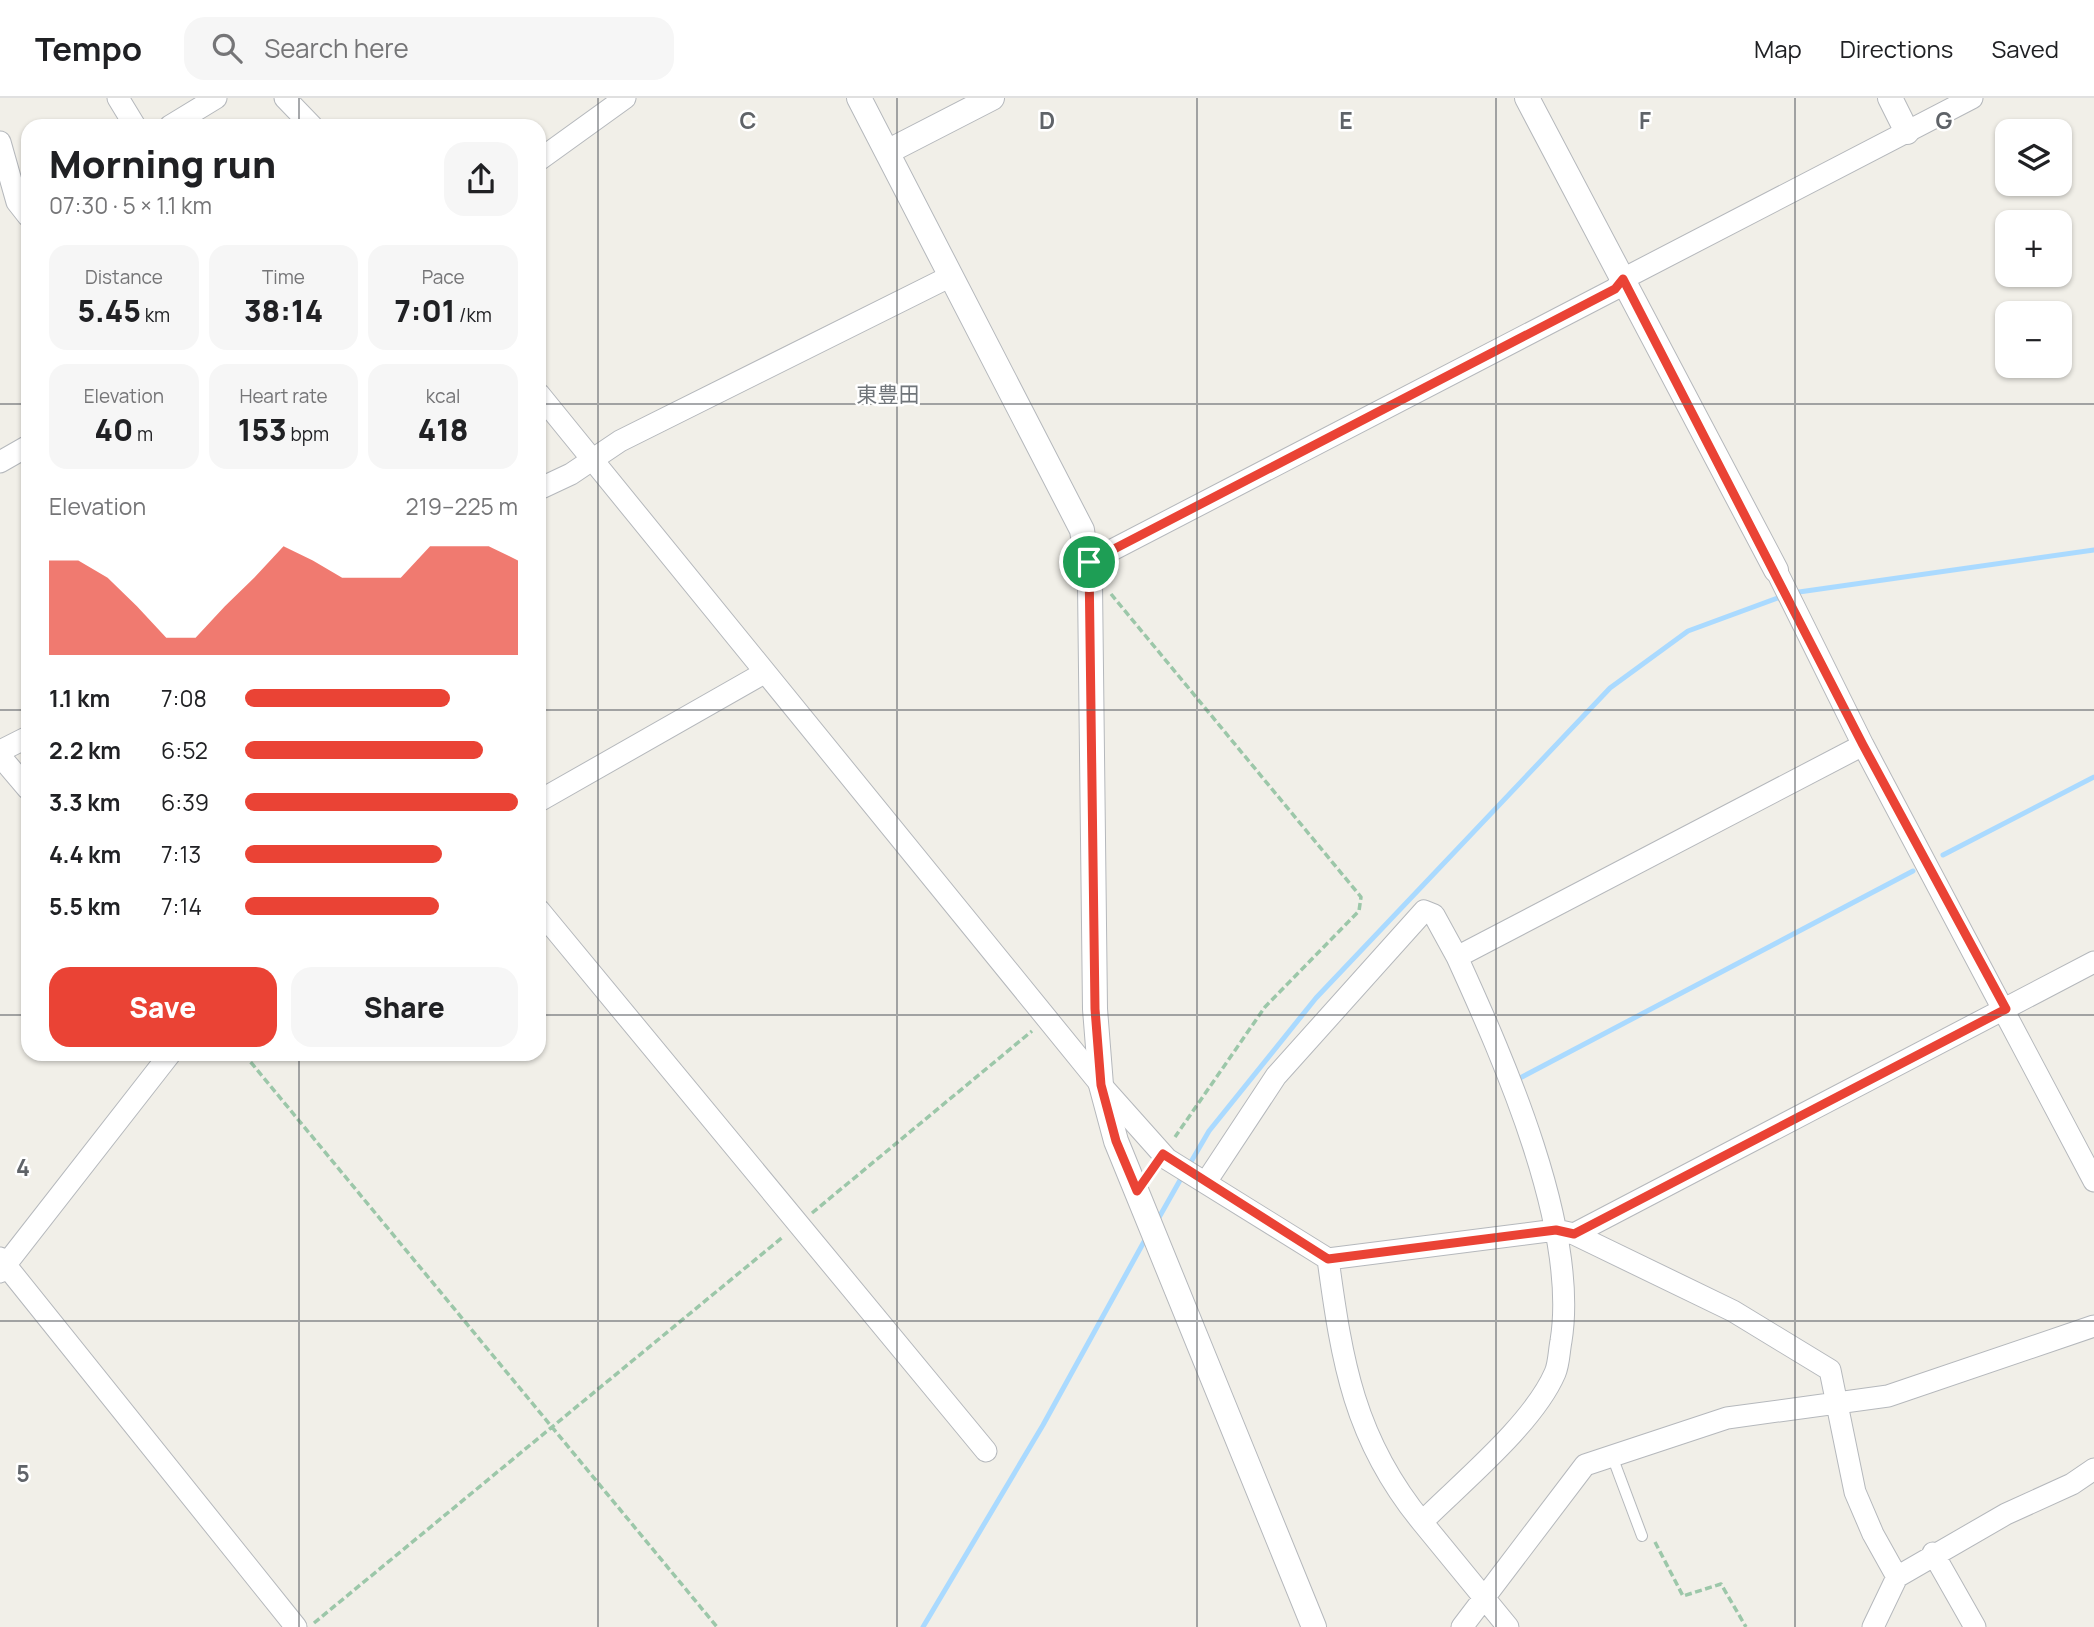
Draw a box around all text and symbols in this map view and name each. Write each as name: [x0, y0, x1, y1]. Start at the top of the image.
search box: [184, 17, 674, 80]
text: Tempo: [35, 26, 142, 71]
icon: search: [208, 29, 246, 67]
text: Search here: [264, 30, 409, 66]
text: Map: [1754, 32, 1802, 65]
text: Directions: [1840, 32, 1953, 65]
text: Saved: [1991, 32, 2059, 65]
text: C: [740, 104, 757, 136]
text: D: [1039, 104, 1055, 136]
text: E: [1339, 104, 1353, 136]
text: F: [1639, 104, 1651, 136]
text: G: [1936, 104, 1953, 136]
map controls: [1995, 119, 2072, 378]
button: layers: [1995, 119, 2072, 196]
text: Morning run: [49, 137, 276, 189]
button: share: [444, 142, 518, 216]
text: 07:30 · 5 × 1.1 km: [49, 189, 212, 221]
button: +: [1995, 210, 2072, 287]
text: Distance: [85, 264, 163, 290]
text: Time: [262, 264, 305, 290]
text: Pace: [422, 264, 465, 290]
text: 5.45: [77, 290, 141, 331]
text: 38:14: [244, 290, 323, 331]
text: 7:01: [394, 290, 455, 331]
button: −: [1995, 301, 2072, 378]
text: km: [141, 302, 170, 328]
text: /km: [455, 302, 492, 328]
district label: 東豊田: [857, 380, 920, 408]
text: Elevation: [84, 383, 164, 409]
text: Heart rate: [239, 383, 328, 409]
text: kcal: [426, 383, 461, 409]
text: 40: [95, 409, 133, 450]
text: 153: [238, 409, 287, 450]
text: 418: [418, 409, 469, 450]
text: m: [133, 421, 153, 447]
text: bpm: [287, 421, 329, 447]
text: Elevation: [49, 490, 146, 522]
text: 219–225 m: [406, 490, 518, 522]
pin: [1059, 532, 1119, 592]
icon: arrive: [1070, 543, 1108, 581]
text: 1.1 km: [49, 682, 110, 714]
text: 7:08: [161, 682, 207, 714]
text: 2.2 km: [49, 734, 121, 766]
text: 6:52: [161, 734, 208, 766]
text: 3.3 km: [49, 786, 120, 818]
text: 6:39: [161, 786, 209, 818]
text: 4.4 km: [49, 838, 121, 870]
text: 7:13: [161, 838, 201, 870]
text: 5.5 km: [49, 890, 121, 922]
text: 7:14: [161, 890, 202, 922]
button: Save: [49, 967, 277, 1047]
button: Share: [291, 967, 518, 1047]
text: 4: [16, 1151, 30, 1183]
text: 5: [16, 1457, 30, 1489]

